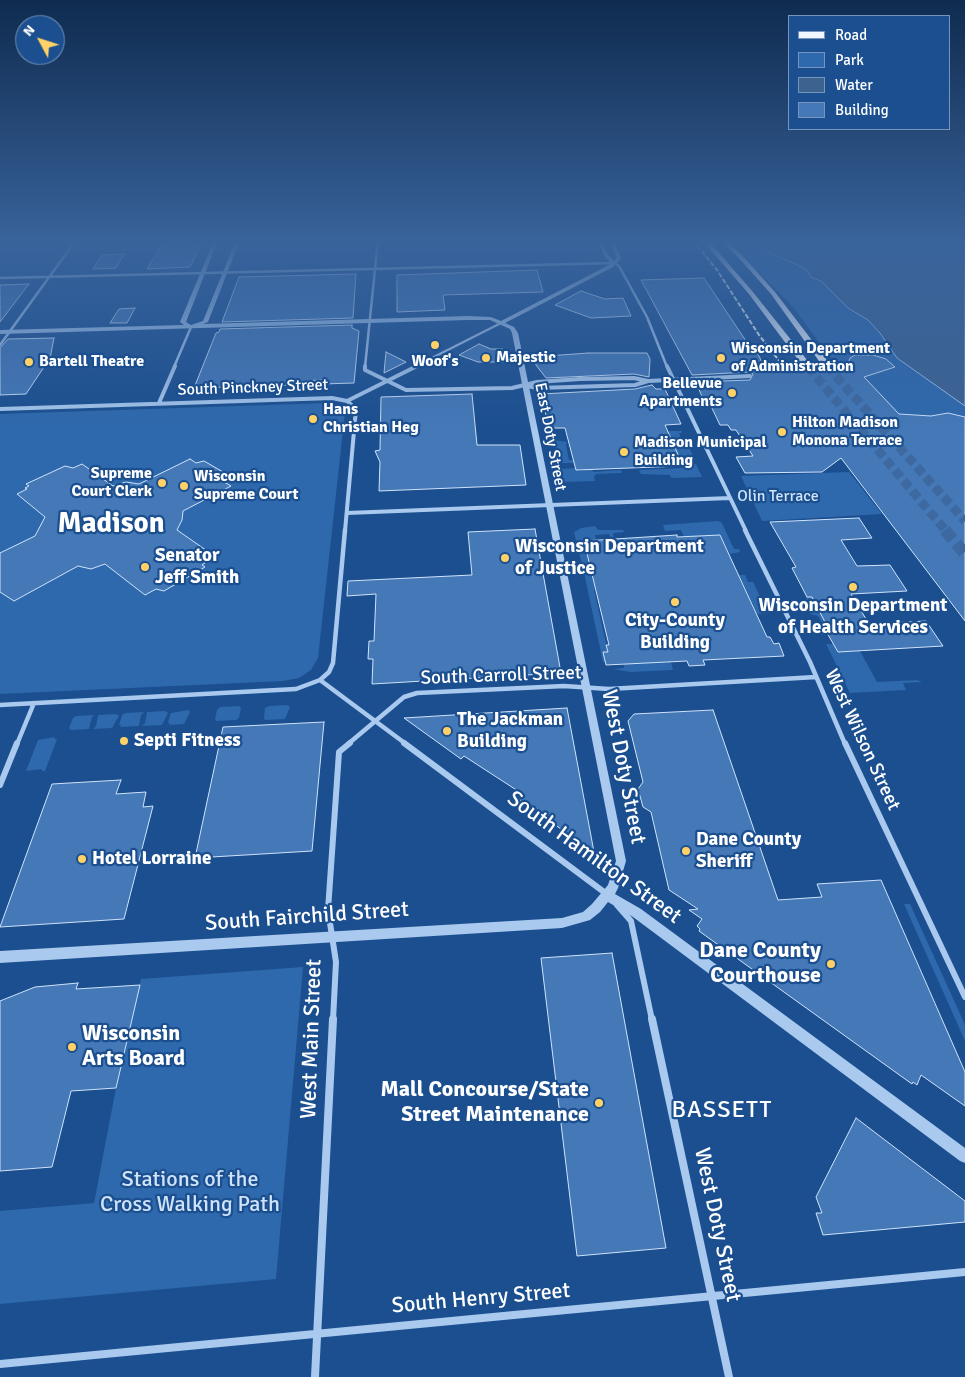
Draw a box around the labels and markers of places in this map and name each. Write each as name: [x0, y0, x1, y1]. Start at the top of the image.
marker: Woof's: [429, 339, 441, 351]
place label: Wisconsin Department of Administration: [731, 339, 890, 377]
place label: Majestic: [496, 348, 556, 368]
place label: Bartell Theatre: [39, 352, 144, 372]
place label: Woof's: [411, 352, 459, 372]
marker: Majestic: [480, 352, 492, 364]
marker: Wisconsin Department of Administration: [715, 352, 727, 364]
marker: Bartell Theatre: [23, 356, 35, 368]
place label: Bellevue Apartments: [639, 374, 722, 412]
marker: Bellevue Apartments: [726, 387, 738, 399]
place label: Hans Christian Heg: [323, 400, 419, 438]
marker: Hans Christian Heg: [307, 413, 319, 425]
place label: Hilton Madison Monona Terrace: [792, 413, 902, 451]
marker: Hilton Madison Monona Terrace: [776, 426, 788, 438]
place label: Madison Municipal Building: [634, 433, 767, 471]
marker: Madison Municipal Building: [618, 446, 630, 458]
place label: Supreme Court Clerk: [71, 464, 152, 502]
place label: Wisconsin Supreme Court: [194, 467, 299, 505]
marker: Supreme Court Clerk: [156, 477, 168, 489]
marker: Wisconsin Supreme Court: [178, 480, 190, 492]
place label: Wisconsin Department of Justice: [515, 536, 704, 580]
place label: Senator Jeff Smith: [155, 545, 239, 589]
marker: Wisconsin Department of Justice: [499, 552, 511, 564]
marker: Senator Jeff Smith: [139, 561, 151, 573]
marker: Wisconsin Department of Health Services: [847, 581, 859, 593]
place label: Wisconsin Department of Health Services: [759, 595, 947, 639]
marker: City-County Building: [669, 596, 681, 608]
place label: City-County Building: [625, 610, 725, 654]
place label: The Jackman Building: [457, 709, 563, 753]
marker: The Jackman Building: [441, 725, 453, 737]
place label: Septi Fitness: [134, 730, 241, 752]
marker: Septi Fitness: [118, 735, 130, 747]
place label: Dane County Sheriff: [696, 829, 801, 873]
marker: Dane County Sheriff: [680, 845, 692, 857]
place label: Hotel Lorraine: [92, 848, 211, 870]
marker: Hotel Lorraine: [76, 853, 88, 865]
place label: Dane County Courthouse: [699, 938, 821, 989]
marker: Dane County Courthouse: [825, 958, 837, 970]
place label: Wisconsin Arts Board: [82, 1021, 185, 1072]
marker: Wisconsin Arts Board: [66, 1041, 78, 1053]
place label: Mall Concourse/State Street Maintenance: [380, 1077, 589, 1128]
marker: Mall Concourse/State Street Maintenance: [593, 1097, 605, 1109]

